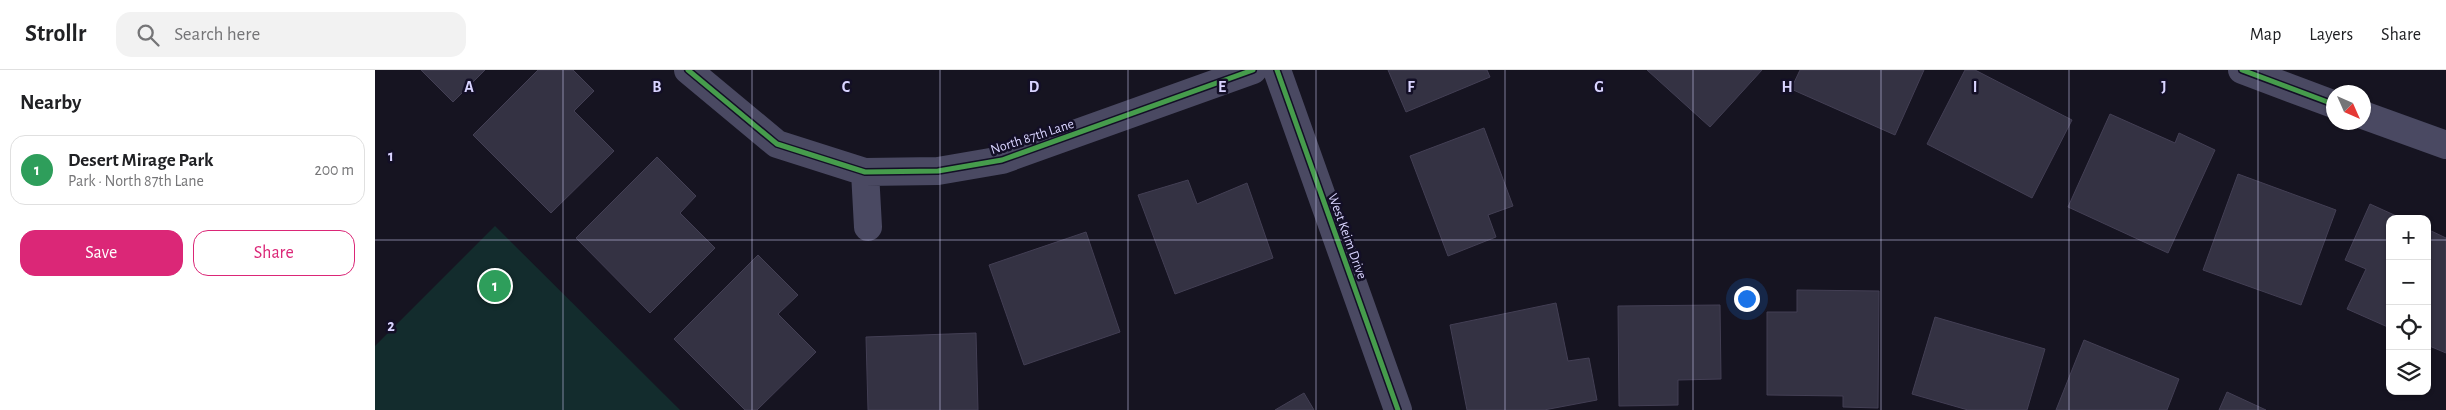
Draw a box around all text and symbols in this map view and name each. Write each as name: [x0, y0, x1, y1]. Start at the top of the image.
search box: [116, 12, 466, 57]
icon: search: [134, 21, 162, 49]
text: Strollr: [25, 22, 86, 46]
text: Search here: [174, 25, 260, 44]
text: Map: [2250, 26, 2281, 44]
text: Layers: [2309, 26, 2353, 44]
text: Share: [2381, 26, 2421, 44]
text: A: [464, 79, 474, 95]
text: B: [652, 79, 662, 95]
text: C: [842, 79, 851, 95]
text: D: [1029, 79, 1040, 95]
text: E: [1218, 79, 1226, 95]
text: F: [1407, 79, 1415, 95]
text: G: [1594, 79, 1604, 95]
text: H: [1781, 79, 1793, 95]
text: I: [1973, 79, 1977, 95]
text: J: [2161, 79, 2167, 95]
north arrow: [2326, 85, 2371, 130]
text: Nearby: [20, 92, 81, 113]
street label: North 87th Lane: [989, 117, 1076, 157]
text: 1: [388, 148, 394, 164]
text: Desert Mirage Park: [68, 151, 213, 170]
text: 1: [34, 162, 40, 178]
text: 200 m: [314, 162, 354, 178]
text: Park · North 87th Lane: [68, 173, 204, 189]
street label: West Keim Drive: [1325, 192, 1369, 281]
map controls: [2386, 215, 2431, 395]
button: +: [2386, 215, 2431, 260]
button: Save: [20, 230, 183, 276]
button: Share: [193, 230, 355, 276]
button: −: [2386, 260, 2431, 305]
pin: 1: [479, 267, 511, 305]
your location: [1734, 286, 1760, 312]
button: locate: [2386, 305, 2431, 350]
text: 2: [387, 318, 395, 334]
button: layers: [2386, 350, 2431, 395]

